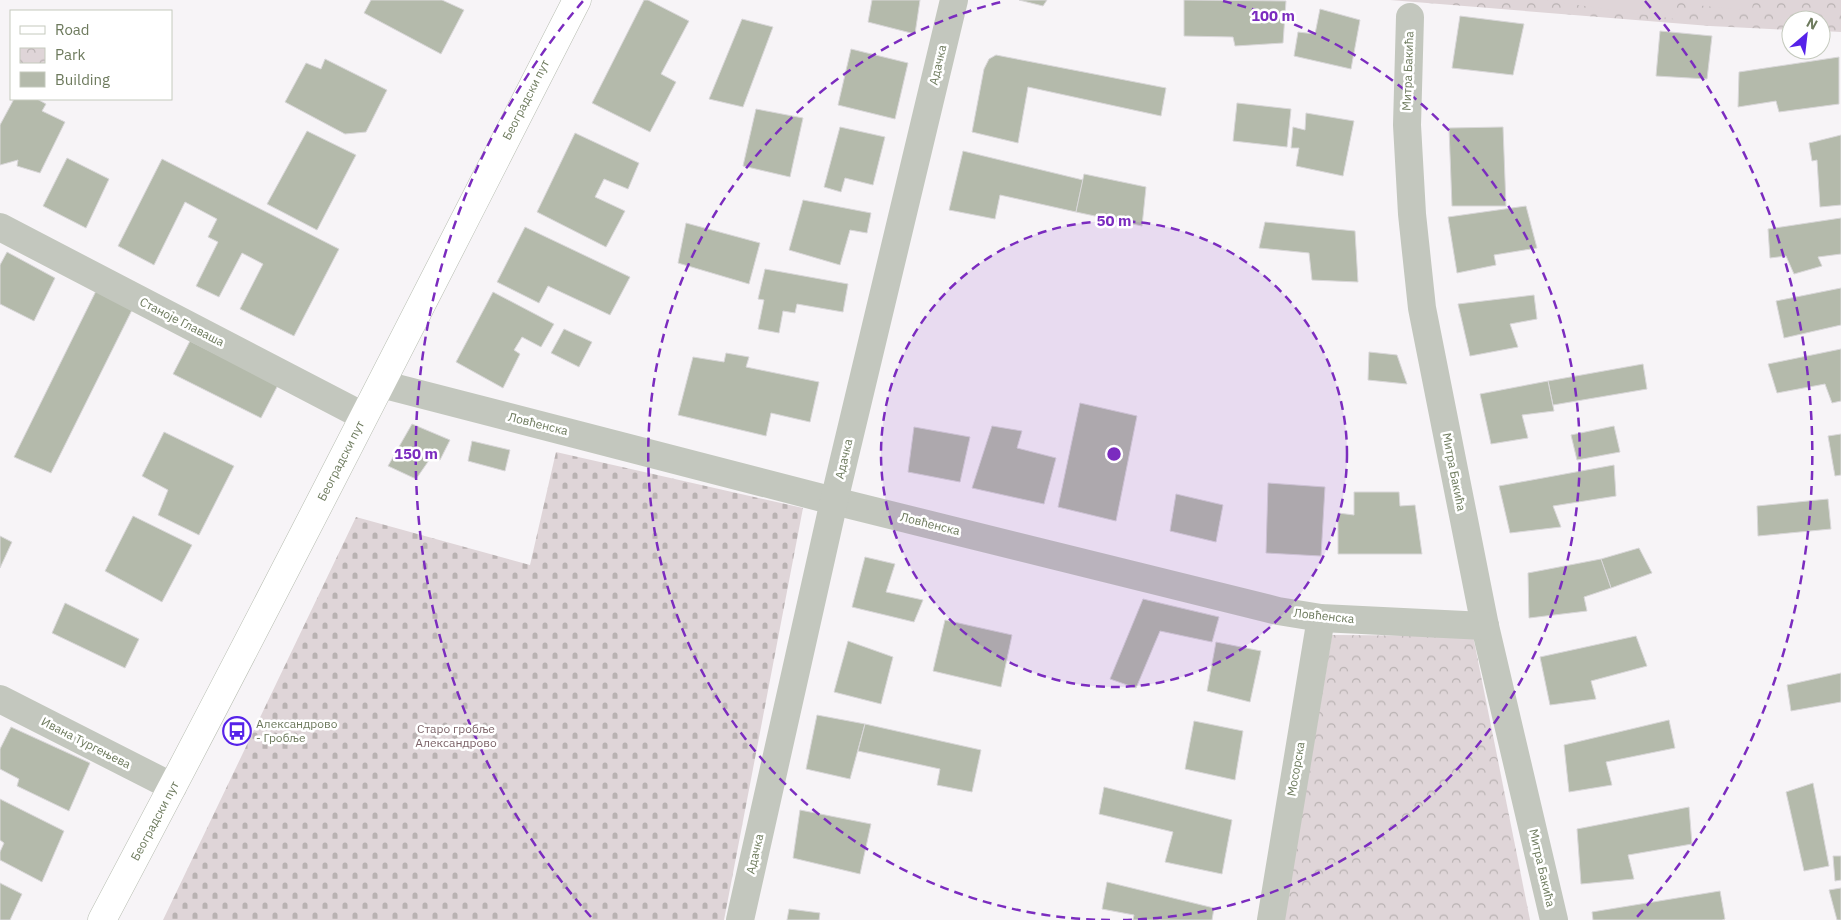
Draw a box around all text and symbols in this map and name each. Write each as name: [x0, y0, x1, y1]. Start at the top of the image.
text: 100 m: [1251, 6, 1295, 25]
legend: [10, 10, 172, 100]
north arrow: [1781, 10, 1831, 60]
text: N: [1803, 13, 1821, 34]
text: Road: [55, 20, 90, 39]
street label: Митра Бакића: [1399, 30, 1416, 111]
street label: Адачка: [926, 43, 950, 86]
text: Park: [55, 45, 85, 64]
street label: Београдски пут: [499, 57, 552, 142]
text: Building: [55, 70, 110, 89]
text: 50 m: [1097, 211, 1131, 230]
street label: Станоје Главаша: [137, 294, 228, 350]
street label: Ловћенска: [507, 409, 570, 438]
street label: Београдски пут: [314, 418, 367, 503]
street label: Митра Бакића: [1440, 431, 1470, 513]
street label: Адачка: [832, 437, 856, 480]
text: 150 m: [394, 444, 438, 463]
centre of rings: [1105, 445, 1123, 463]
street label: Ловћенска: [899, 509, 962, 538]
street label: Ловћенска: [1293, 605, 1356, 626]
street label: Ивана Тургењева: [39, 714, 134, 772]
bus stop icon: Александрово - Гробље: [222, 716, 252, 746]
place label: Александрово - Гробље: [256, 716, 338, 745]
park label: Старо гробље Александрово: [415, 721, 497, 750]
street label: Мосорска: [1283, 740, 1308, 797]
street label: Београдски пут: [127, 778, 182, 863]
street label: Митра Бакића: [1526, 827, 1559, 909]
street label: Адачка: [743, 832, 767, 875]

